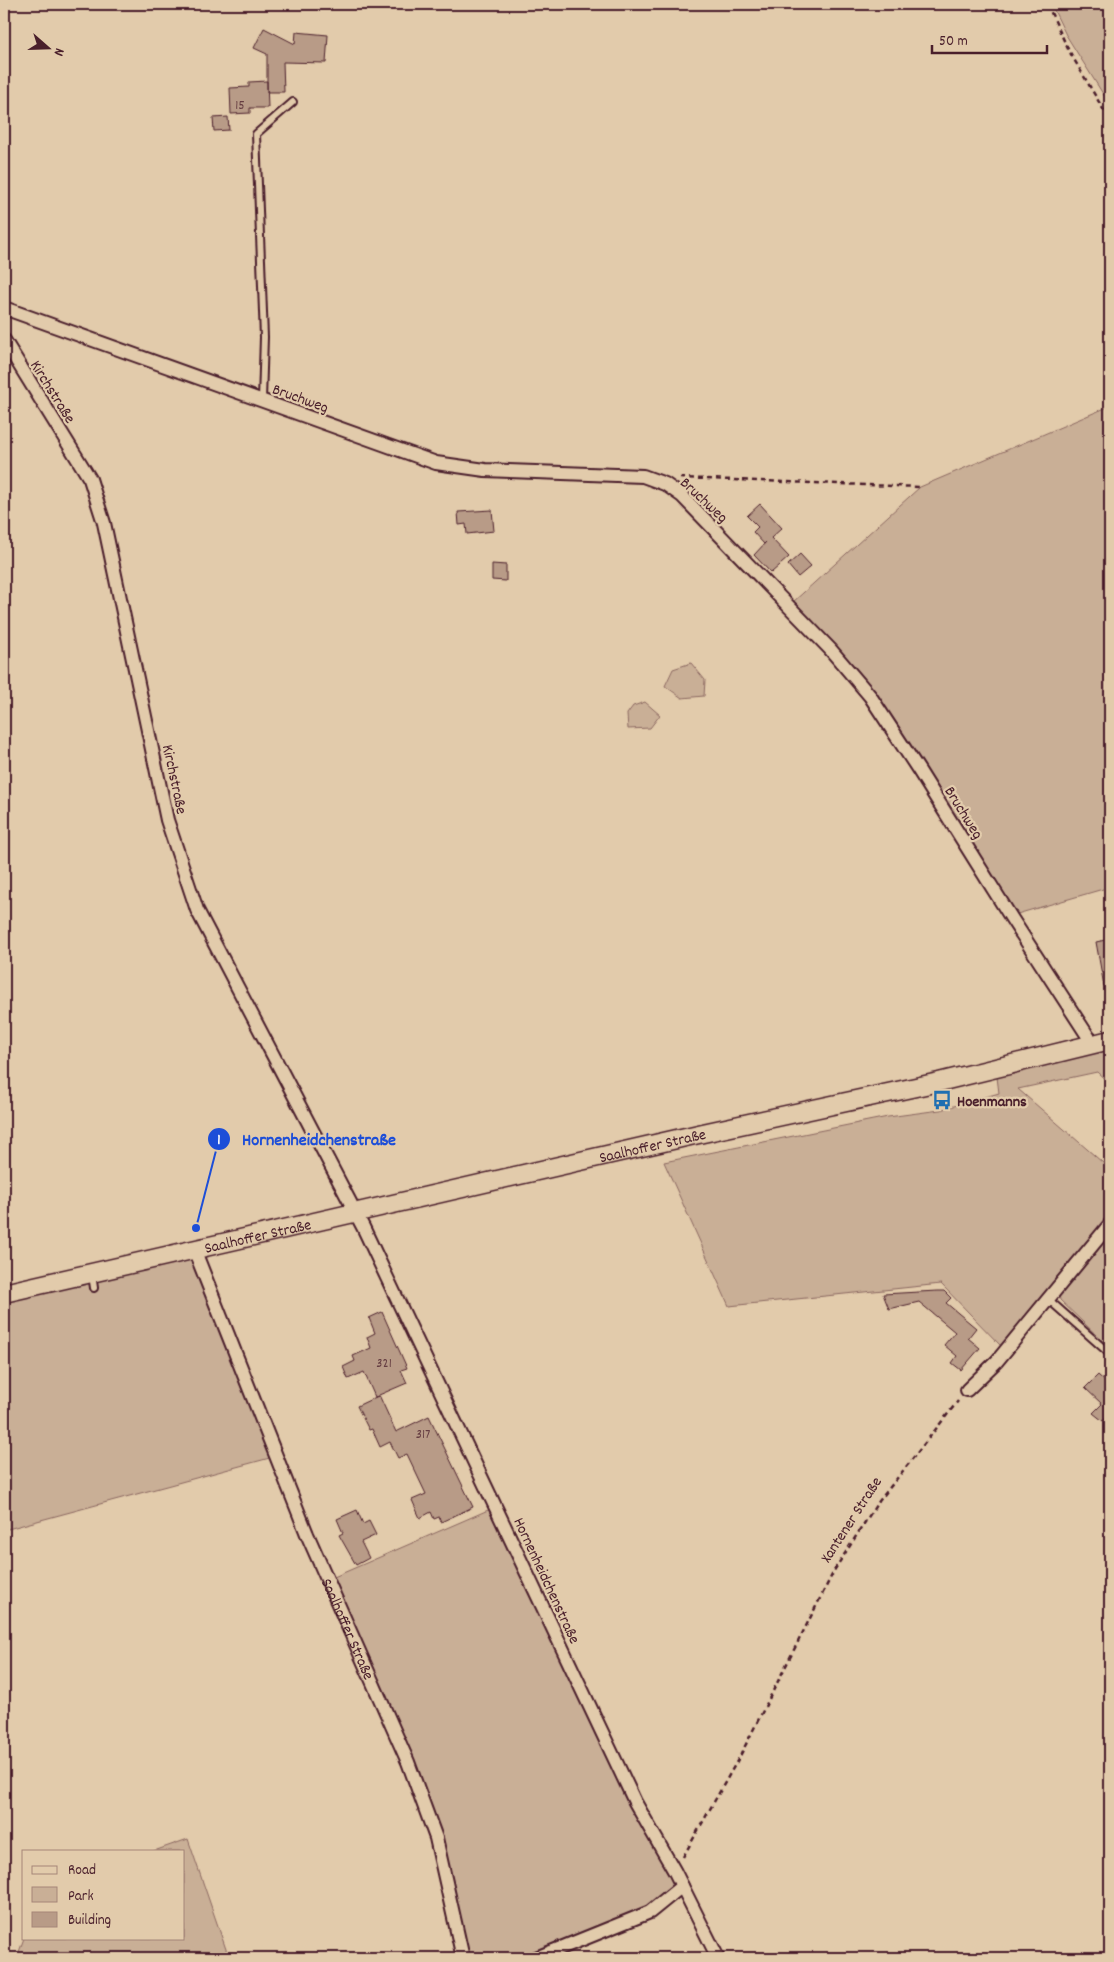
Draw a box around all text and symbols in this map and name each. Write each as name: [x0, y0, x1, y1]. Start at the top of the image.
north arrow: [22, 22, 72, 72]
scale bar: [932, 22, 1046, 54]
text: 50 m: [939, 31, 968, 53]
text: N: [48, 45, 69, 59]
house number: 15: [235, 96, 245, 116]
street label: Kirchstraße: [23, 356, 80, 428]
street label: Bruchweg: [269, 379, 332, 420]
street label: Bruchweg: [674, 472, 733, 529]
street label: Kirchstraße: [155, 743, 192, 817]
street label: Bruchweg: [938, 782, 988, 844]
bus stop icon: Hoenmanns: [931, 1089, 953, 1111]
place label: Hoenmanns: [957, 1091, 1027, 1114]
callout: Hornenheidchenstraße: [207, 1122, 406, 1155]
street label: Saalhoffer Straße: [597, 1124, 708, 1170]
text: Hornenheidchenstraße: [242, 1129, 396, 1154]
text: 1: [217, 1130, 221, 1152]
street label: Saalhoffer Straße: [202, 1214, 314, 1261]
house number: 321: [376, 1354, 392, 1374]
house number: 317: [416, 1425, 430, 1445]
street label: Xantener Straße: [816, 1473, 889, 1568]
street label: Hornenheidchenstraße: [506, 1514, 585, 1648]
street label: Saalhoffer Straße: [314, 1575, 379, 1684]
legend: [22, 1850, 185, 1940]
text: Road: [68, 1860, 96, 1882]
text: Park: [68, 1886, 94, 1908]
text: Building: [68, 1910, 111, 1932]

